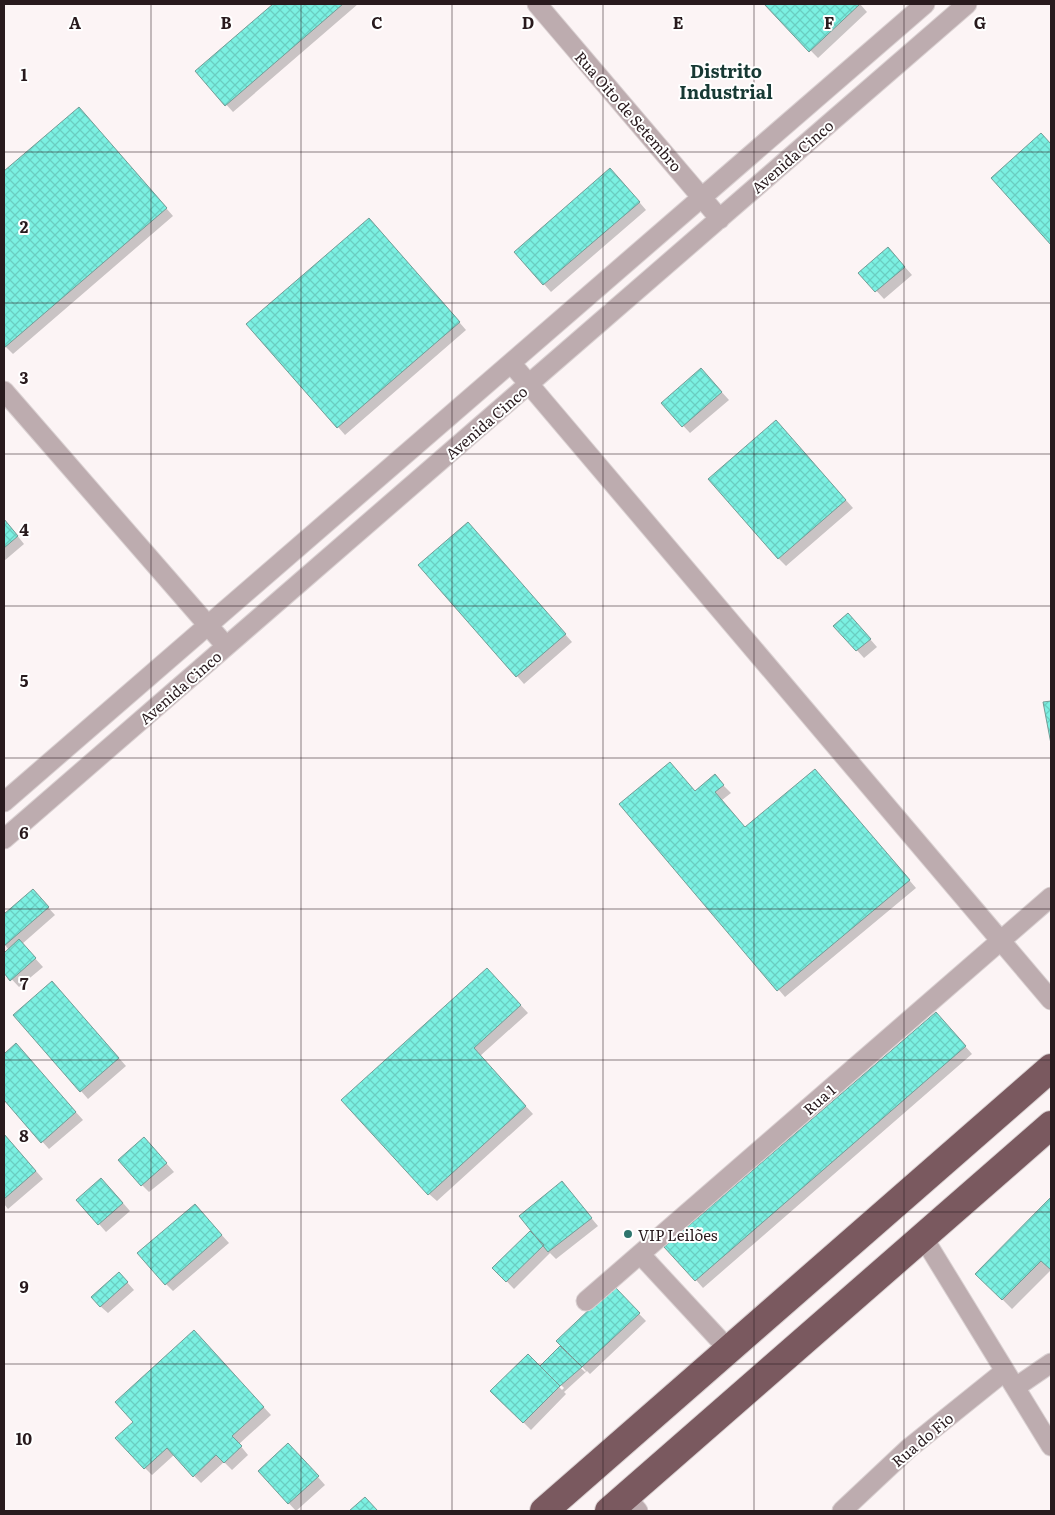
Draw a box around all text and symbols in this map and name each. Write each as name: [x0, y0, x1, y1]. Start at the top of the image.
text: A: [69, 10, 81, 34]
text: B: [220, 10, 232, 34]
text: C: [371, 10, 383, 34]
text: D: [522, 10, 534, 34]
text: E: [673, 10, 684, 34]
text: F: [824, 10, 834, 34]
text: G: [974, 10, 986, 34]
street label: Rua Oito de Setembro: [570, 46, 688, 177]
district label: Distrito Industrial: [679, 57, 773, 105]
text: 1: [21, 62, 28, 86]
street label: Avenida Cinco: [746, 114, 838, 198]
text: 2: [20, 214, 29, 238]
text: 3: [20, 365, 29, 389]
street label: Avenida Cinco: [440, 380, 532, 464]
text: 4: [19, 517, 29, 541]
street label: Avenida Cinco: [134, 645, 226, 729]
text: 5: [20, 668, 29, 692]
text: 6: [19, 820, 29, 844]
text: 7: [20, 971, 29, 995]
street label: Rua 1: [798, 1078, 840, 1120]
text: 8: [19, 1123, 29, 1147]
place label: VIP Leilões: [638, 1223, 718, 1246]
marker: VIP Leilões: [622, 1228, 634, 1240]
text: 9: [19, 1274, 29, 1298]
street label: Rua do Fio: [886, 1406, 958, 1472]
text: 10: [16, 1426, 32, 1450]

